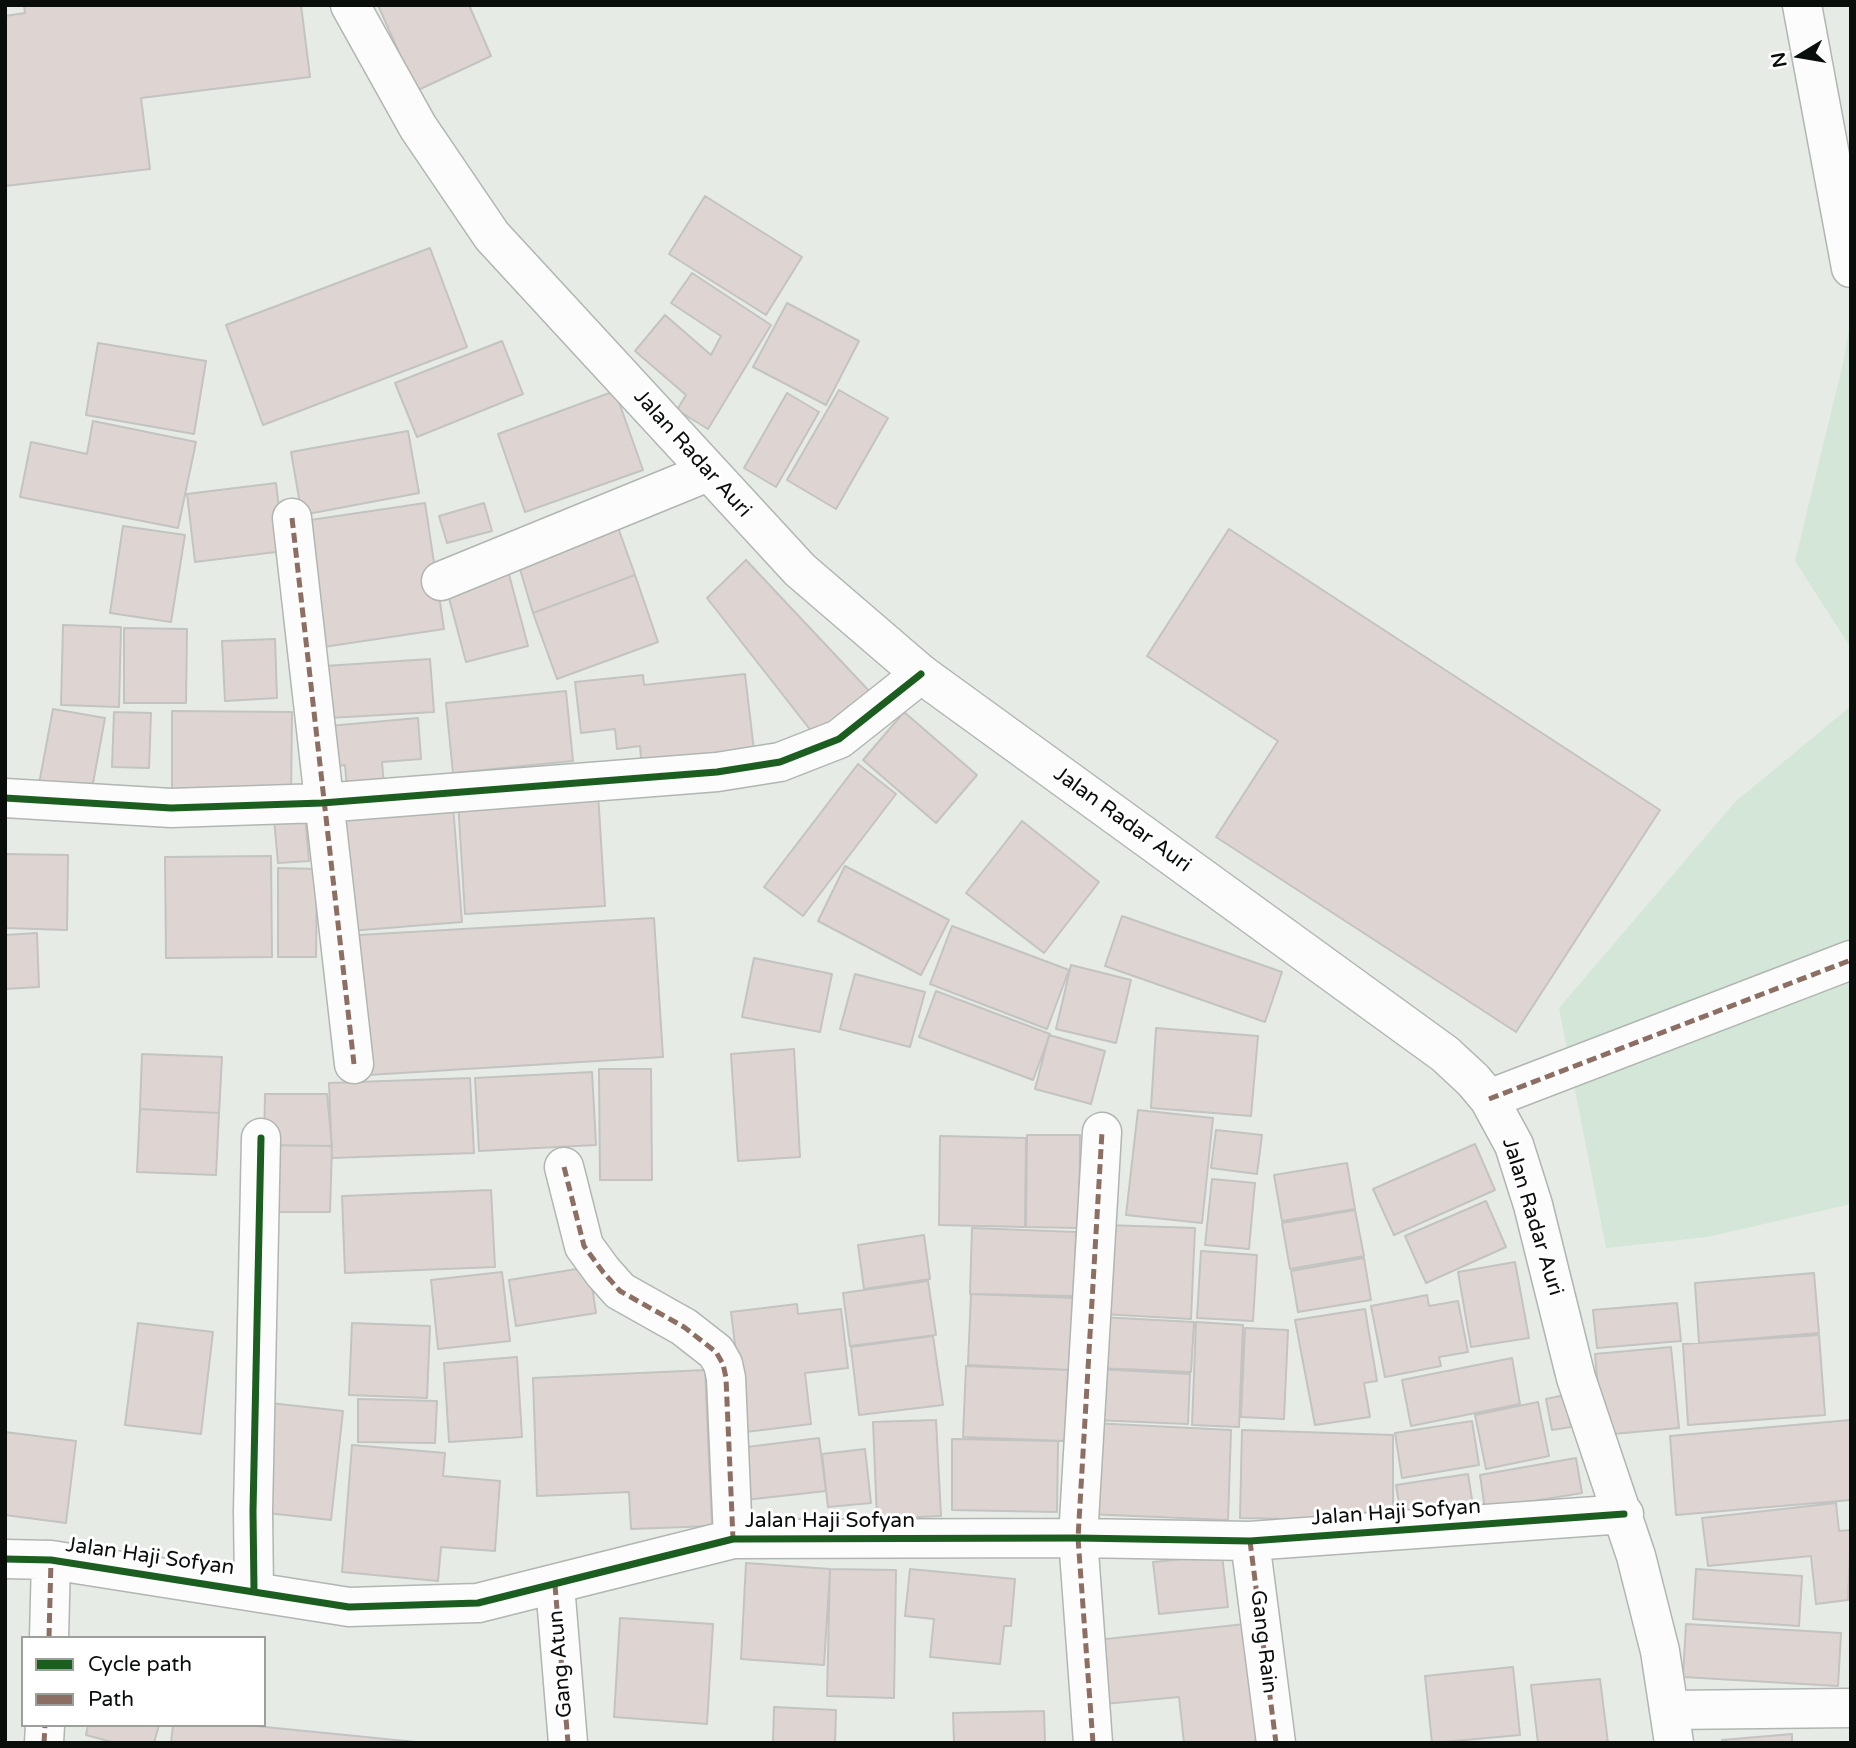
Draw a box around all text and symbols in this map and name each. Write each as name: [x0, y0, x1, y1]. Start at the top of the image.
north arrow: [1765, 21, 1835, 91]
text: N: [1767, 50, 1792, 70]
street label: Jalan Radar Auri: [628, 385, 756, 523]
street label: Jalan Radar Auri: [1048, 762, 1196, 878]
street label: Jalan Radar Auri: [1496, 1135, 1568, 1299]
street label: Jalan Haji Sofyan: [1310, 1495, 1482, 1531]
street label: Jalan Haji Sofyan: [745, 1508, 915, 1534]
street label: Jalan Haji Sofyan: [64, 1533, 236, 1581]
street label: Gang Rain: [1244, 1589, 1282, 1695]
street label: Gang Atun: [544, 1609, 578, 1719]
legend: [21, 1636, 266, 1727]
text: Cycle path: [88, 1652, 192, 1677]
text: Path: [88, 1687, 134, 1712]

